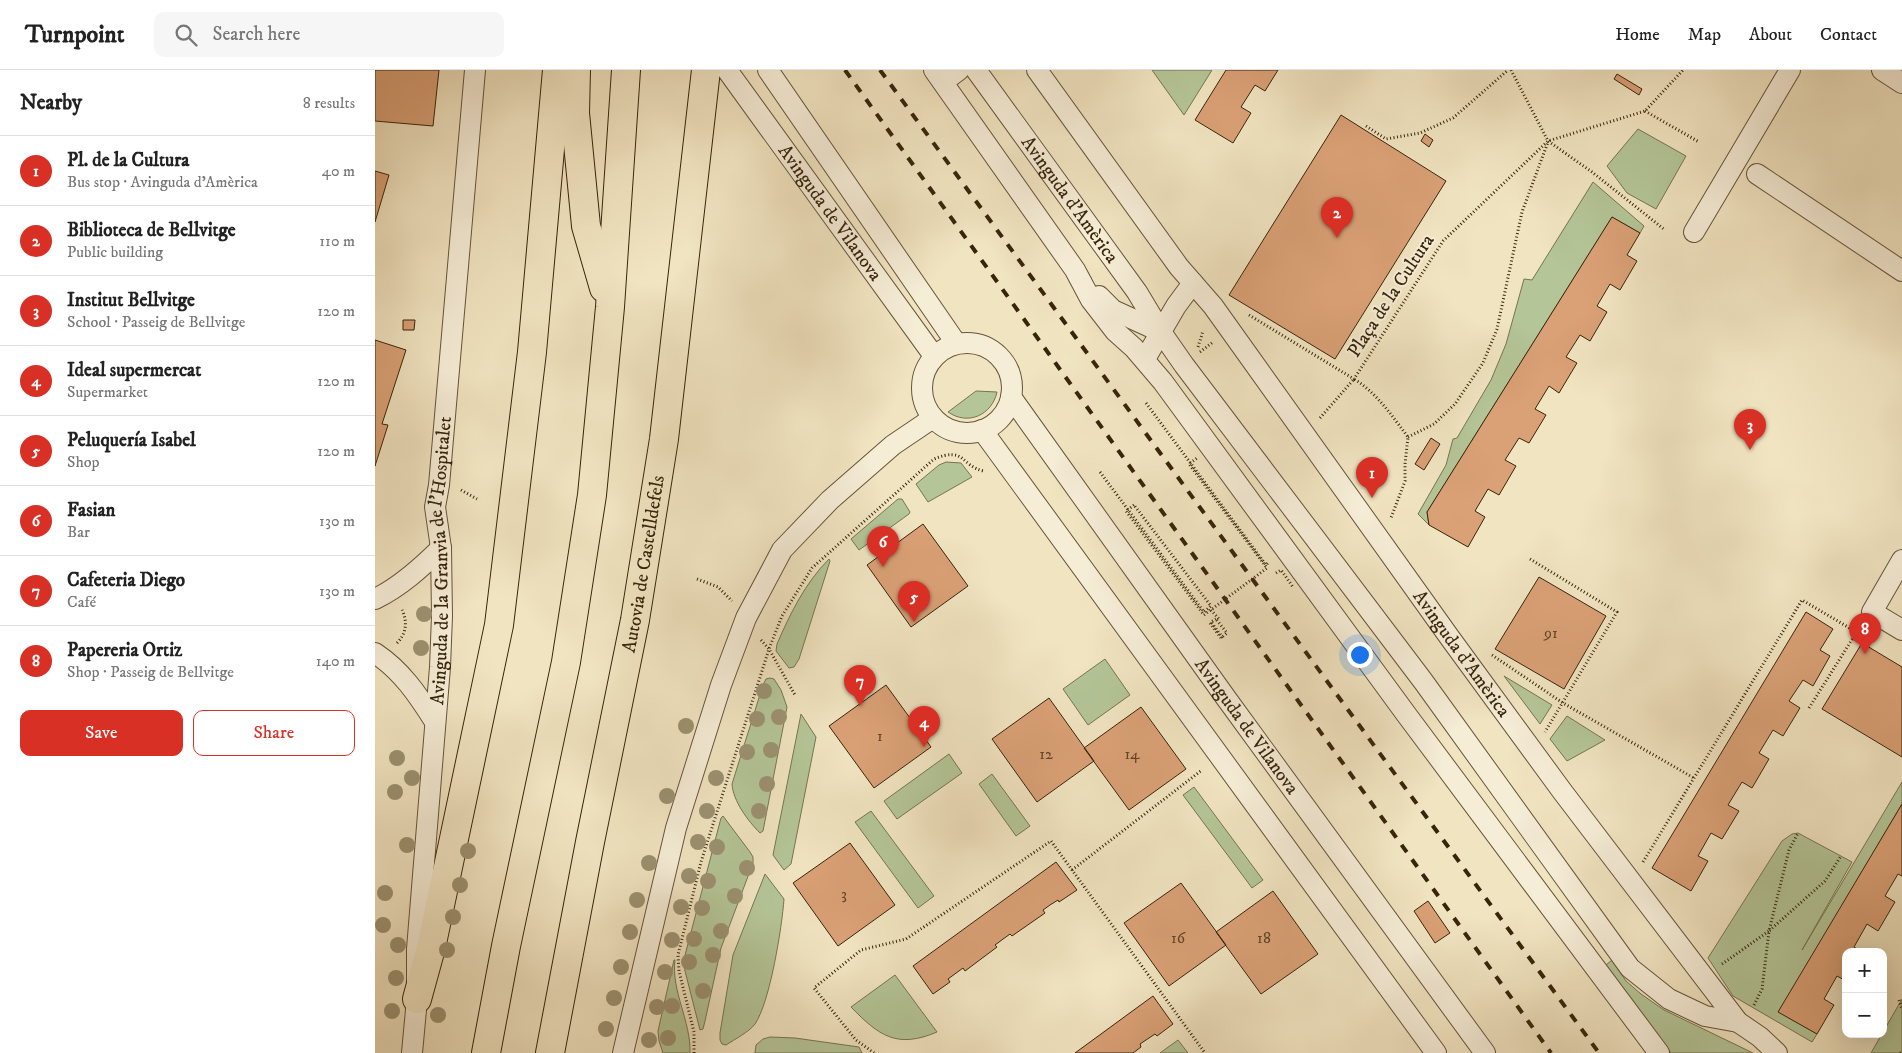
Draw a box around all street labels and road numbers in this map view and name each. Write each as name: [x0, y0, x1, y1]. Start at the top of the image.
street label: Avinguda d'Amèrica: [1016, 132, 1124, 267]
street label: Avinguda de Vilanova: [773, 140, 887, 285]
street label: Plaça de la Cultura: [1343, 230, 1439, 362]
street label: Avinguda de la Granvia de l'Hospitalet: [423, 415, 456, 706]
street label: Autovia de Castelldefels: [617, 474, 670, 655]
street label: Avinguda d'Amèrica: [1408, 586, 1515, 722]
street label: Avinguda de Vilanova: [1190, 654, 1304, 799]

